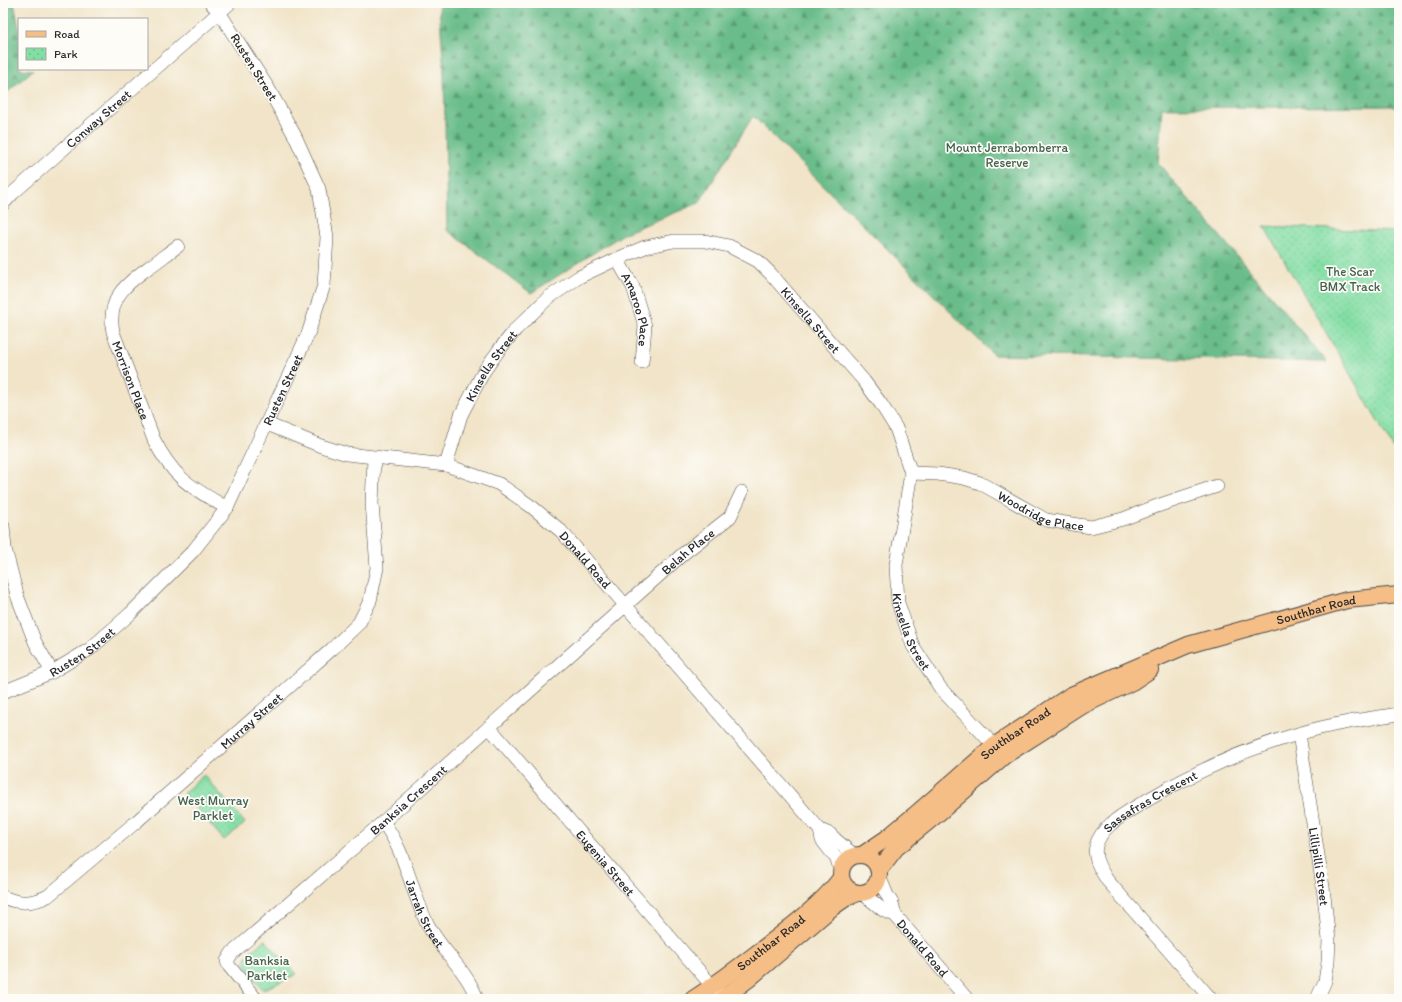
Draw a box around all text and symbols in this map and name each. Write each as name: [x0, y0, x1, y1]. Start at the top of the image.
legend: [18, 18, 148, 70]
text: Road: [54, 27, 80, 41]
street label: Rusten Street: [227, 31, 281, 104]
text: Park: [54, 47, 78, 61]
street label: Conway Street: [63, 86, 134, 151]
park label: Mount Jerrabomberra Reserve: [946, 140, 1069, 170]
park label: The Scar BMX Track: [1319, 264, 1381, 294]
street label: Amaroo Place: [619, 269, 653, 347]
street label: Kinsella Street: [778, 284, 844, 356]
street label: Kinsella Street: [462, 327, 520, 404]
street label: Morrison Place: [109, 339, 153, 422]
street label: Rusten Street: [259, 352, 305, 428]
street label: Woodridge Place: [995, 487, 1085, 533]
street label: Belah Place: [658, 525, 717, 577]
street label: Donald Road: [557, 528, 615, 591]
street label: Southbar Road: [1274, 592, 1357, 627]
street label: Kinsella Street: [890, 593, 934, 673]
street label: Rusten Street: [46, 624, 118, 680]
street label: Murray Street: [217, 689, 285, 752]
street label: Southbar Road: [977, 703, 1053, 762]
street label: Banksia Crescent: [366, 761, 450, 838]
street label: Sassafras Crescent: [1100, 767, 1200, 835]
park label: West Murray Parklet: [177, 793, 249, 823]
street label: Lillipilli Street: [1306, 826, 1333, 907]
street label: Eugenia Street: [573, 827, 638, 899]
street label: Jarrah Street: [403, 877, 448, 951]
street label: Southbar Road: [733, 911, 808, 973]
street label: Donald Road: [894, 916, 952, 980]
park label: Banksia Parklet: [244, 953, 290, 983]

